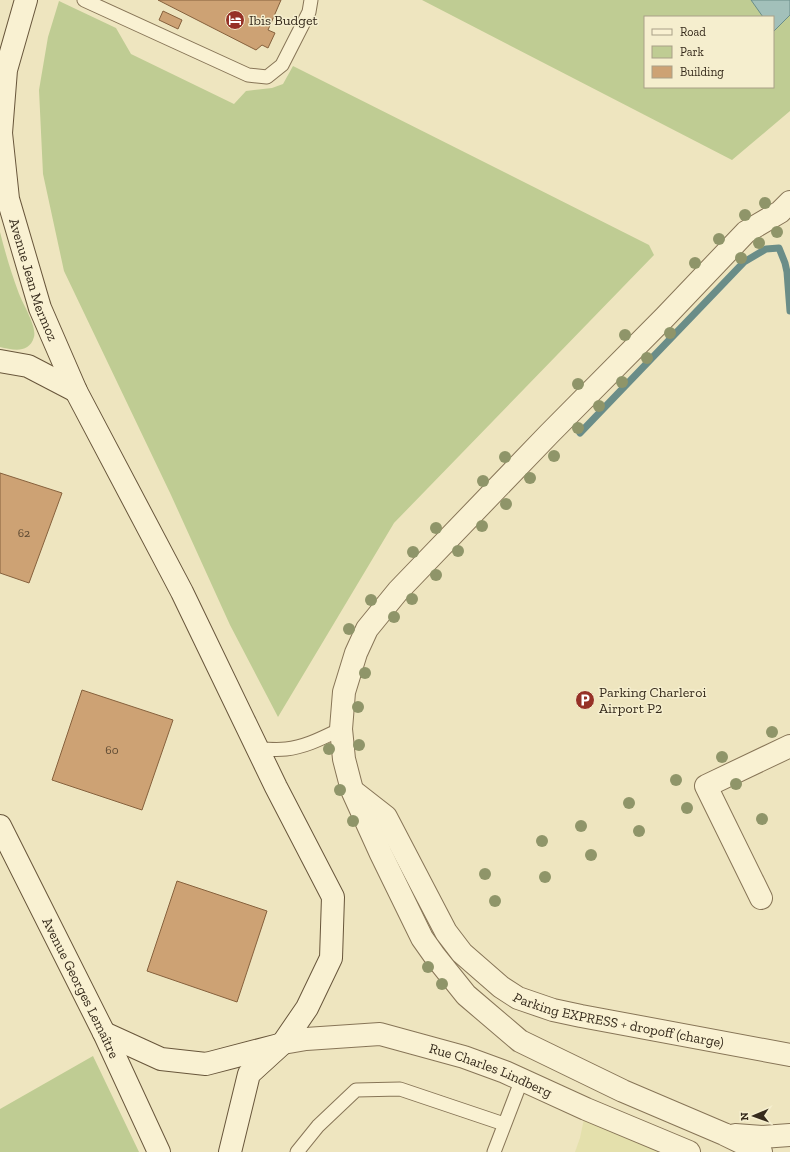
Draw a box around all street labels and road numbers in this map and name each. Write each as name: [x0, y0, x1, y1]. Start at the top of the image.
street label: Avenue Jean Mermoz: [5, 216, 62, 344]
street label: Avenue Georges Lemaître: [38, 915, 123, 1062]
street label: Parking EXPRESS + dropoff (charge): [510, 989, 725, 1051]
street label: Rue Charles Lindberg: [427, 1040, 555, 1101]

